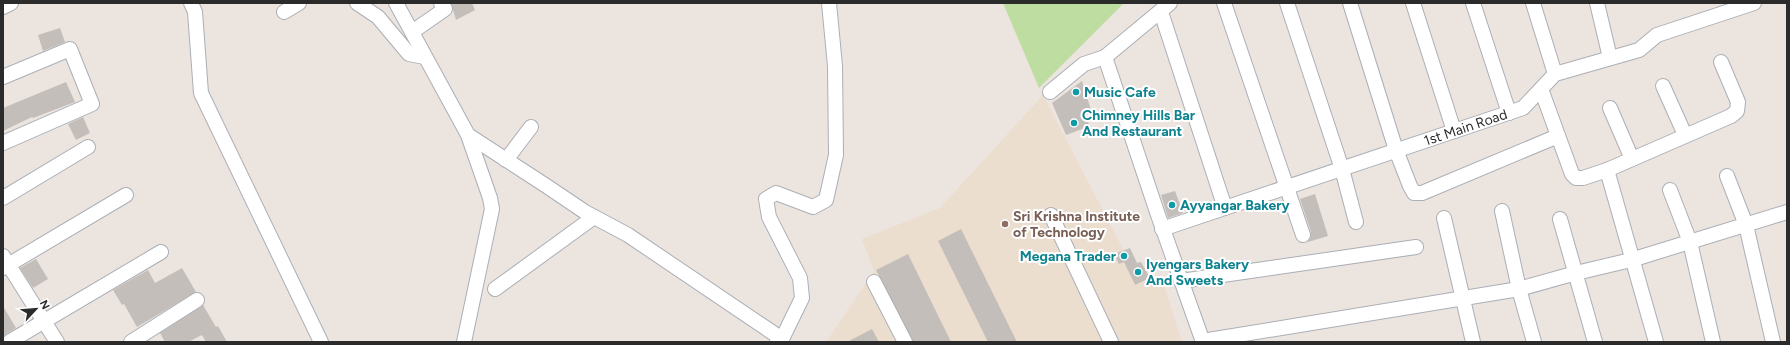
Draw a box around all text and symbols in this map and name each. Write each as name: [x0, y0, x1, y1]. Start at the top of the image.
place label: Music Cafe: [1084, 84, 1156, 101]
marker: Music Cafe: [1071, 87, 1081, 97]
street label: 1st Main Road: [1422, 105, 1509, 149]
place label: Chimney Hills Bar And Restaurant: [1082, 107, 1196, 140]
marker: Chimney Hills Bar And Restaurant: [1069, 118, 1079, 128]
place label: Ayyangar Bakery: [1180, 197, 1290, 214]
marker: Ayyangar Bakery: [1167, 200, 1177, 210]
place label: Sri Krishna Institute of Technology: [1013, 208, 1140, 241]
marker: Sri Krishna Institute of Technology: [1000, 219, 1010, 229]
place label: Megana Trader: [1020, 248, 1117, 265]
marker: Megana Trader: [1119, 251, 1129, 261]
place label: Iyengars Bakery And Sweets: [1146, 256, 1250, 289]
marker: Iyengars Bakery And Sweets: [1133, 267, 1143, 277]
north arrow: [16, 289, 56, 329]
text: N: [37, 298, 52, 312]

